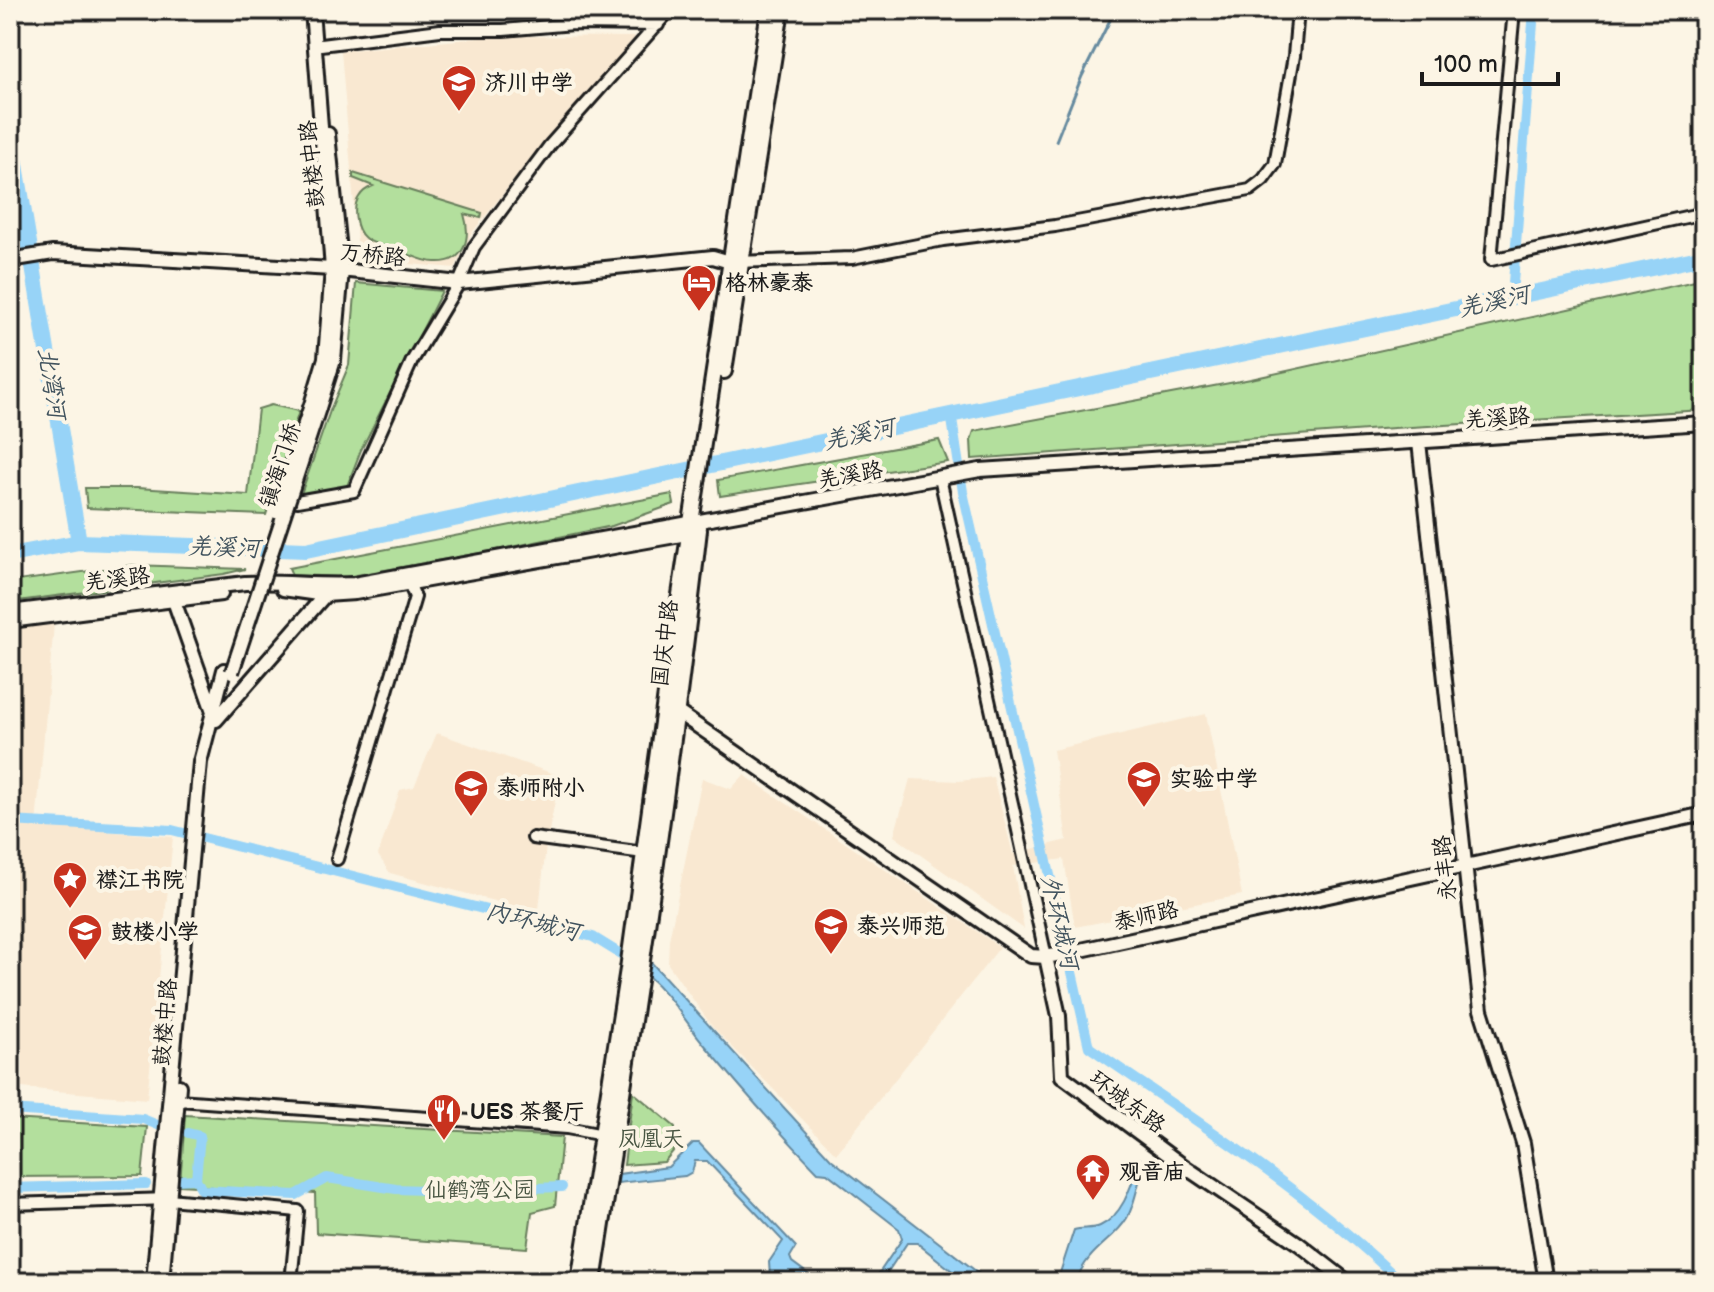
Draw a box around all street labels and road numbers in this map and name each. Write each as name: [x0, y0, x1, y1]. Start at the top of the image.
street label: 鼓楼中路: [294, 119, 331, 209]
street label: 万桥路: [339, 239, 407, 272]
street label: 羌溪路: [1463, 403, 1531, 434]
street label: 镇海门桥: [254, 419, 307, 511]
street label: 羌溪路: [815, 456, 885, 495]
street label: 羌溪路: [83, 562, 152, 597]
street label: 国庆中路: [647, 598, 684, 689]
street label: 永丰路: [1429, 834, 1462, 902]
street label: 泰师路: [1111, 896, 1182, 937]
street label: 鼓楼中路: [148, 977, 183, 1067]
street label: 环城东路: [1084, 1065, 1170, 1139]

